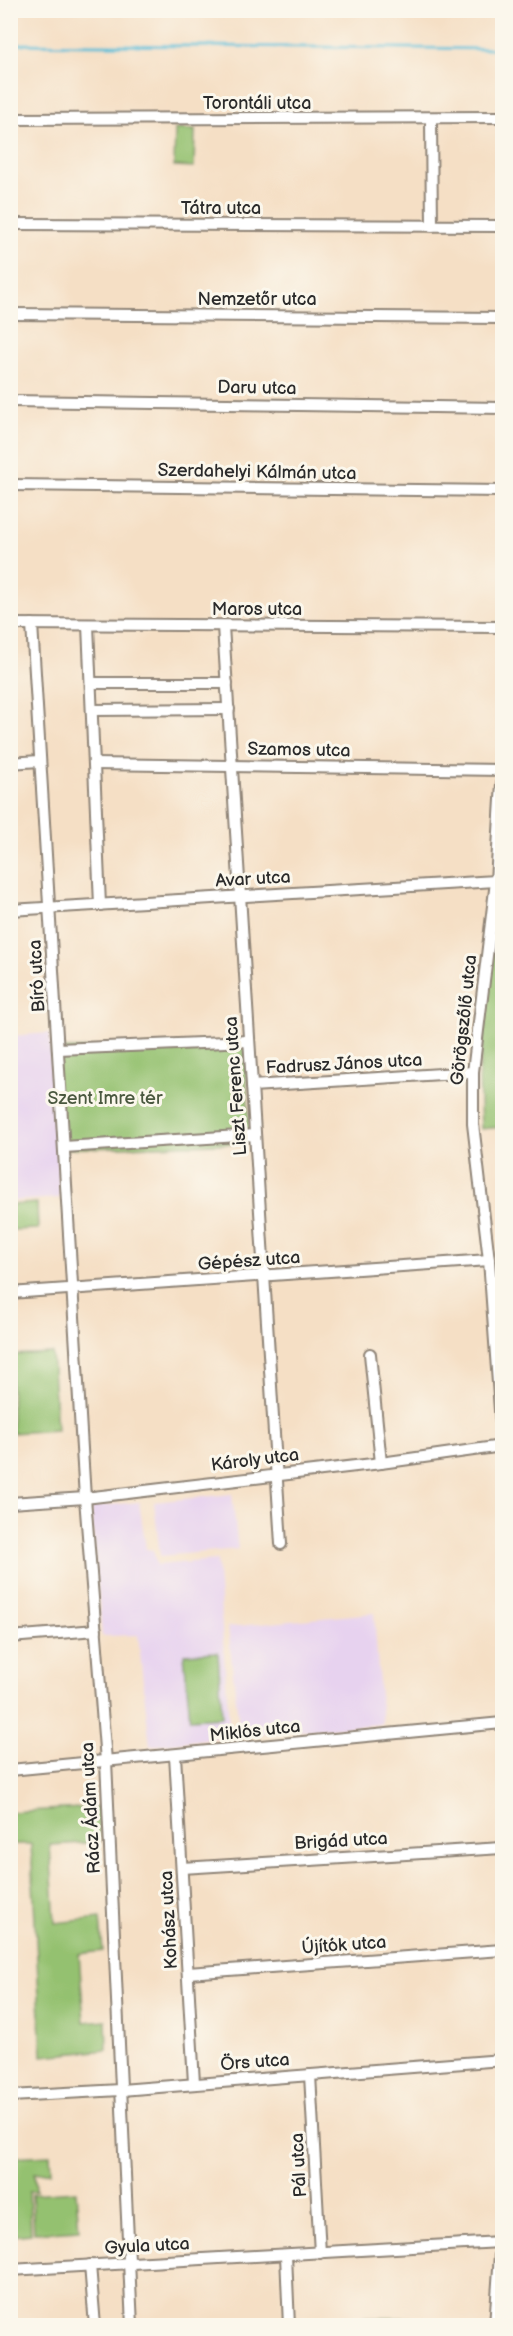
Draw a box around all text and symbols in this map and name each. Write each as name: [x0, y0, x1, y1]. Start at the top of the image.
street label: Torontáli utca: [203, 93, 311, 114]
street label: Tátra utca: [181, 198, 261, 219]
street label: Nemzetőr utca: [197, 289, 317, 310]
street label: Daru utca: [217, 377, 297, 399]
street label: Szerdahelyi Kálmán utca: [157, 460, 357, 484]
street label: Maros utca: [212, 599, 302, 620]
street label: Szamos utca: [247, 739, 351, 761]
street label: Avar utca: [215, 867, 291, 891]
street label: Bíró utca: [25, 939, 49, 1013]
street label: Görögszőlő utca: [447, 954, 481, 1086]
street label: Liszt Ferenc utca: [221, 1016, 251, 1156]
street label: Fadrusz János utca: [265, 1049, 423, 1079]
park label: Szent Imre tér: [48, 1088, 163, 1109]
street label: Gépész utca: [197, 1247, 301, 1275]
street label: Károly utca: [210, 1444, 300, 1476]
street label: Miklós utca: [209, 1716, 301, 1746]
street label: Rácz Ádám utca: [75, 1742, 105, 1874]
street label: Brigád utca: [294, 1828, 388, 1854]
street label: Kohász utca: [156, 1870, 182, 1970]
street label: Újítók utca: [301, 1930, 387, 1958]
street label: Örs utca: [220, 2048, 290, 2075]
street label: Pál utca: [287, 2132, 311, 2198]
street label: Gyula utca: [104, 2233, 190, 2259]

